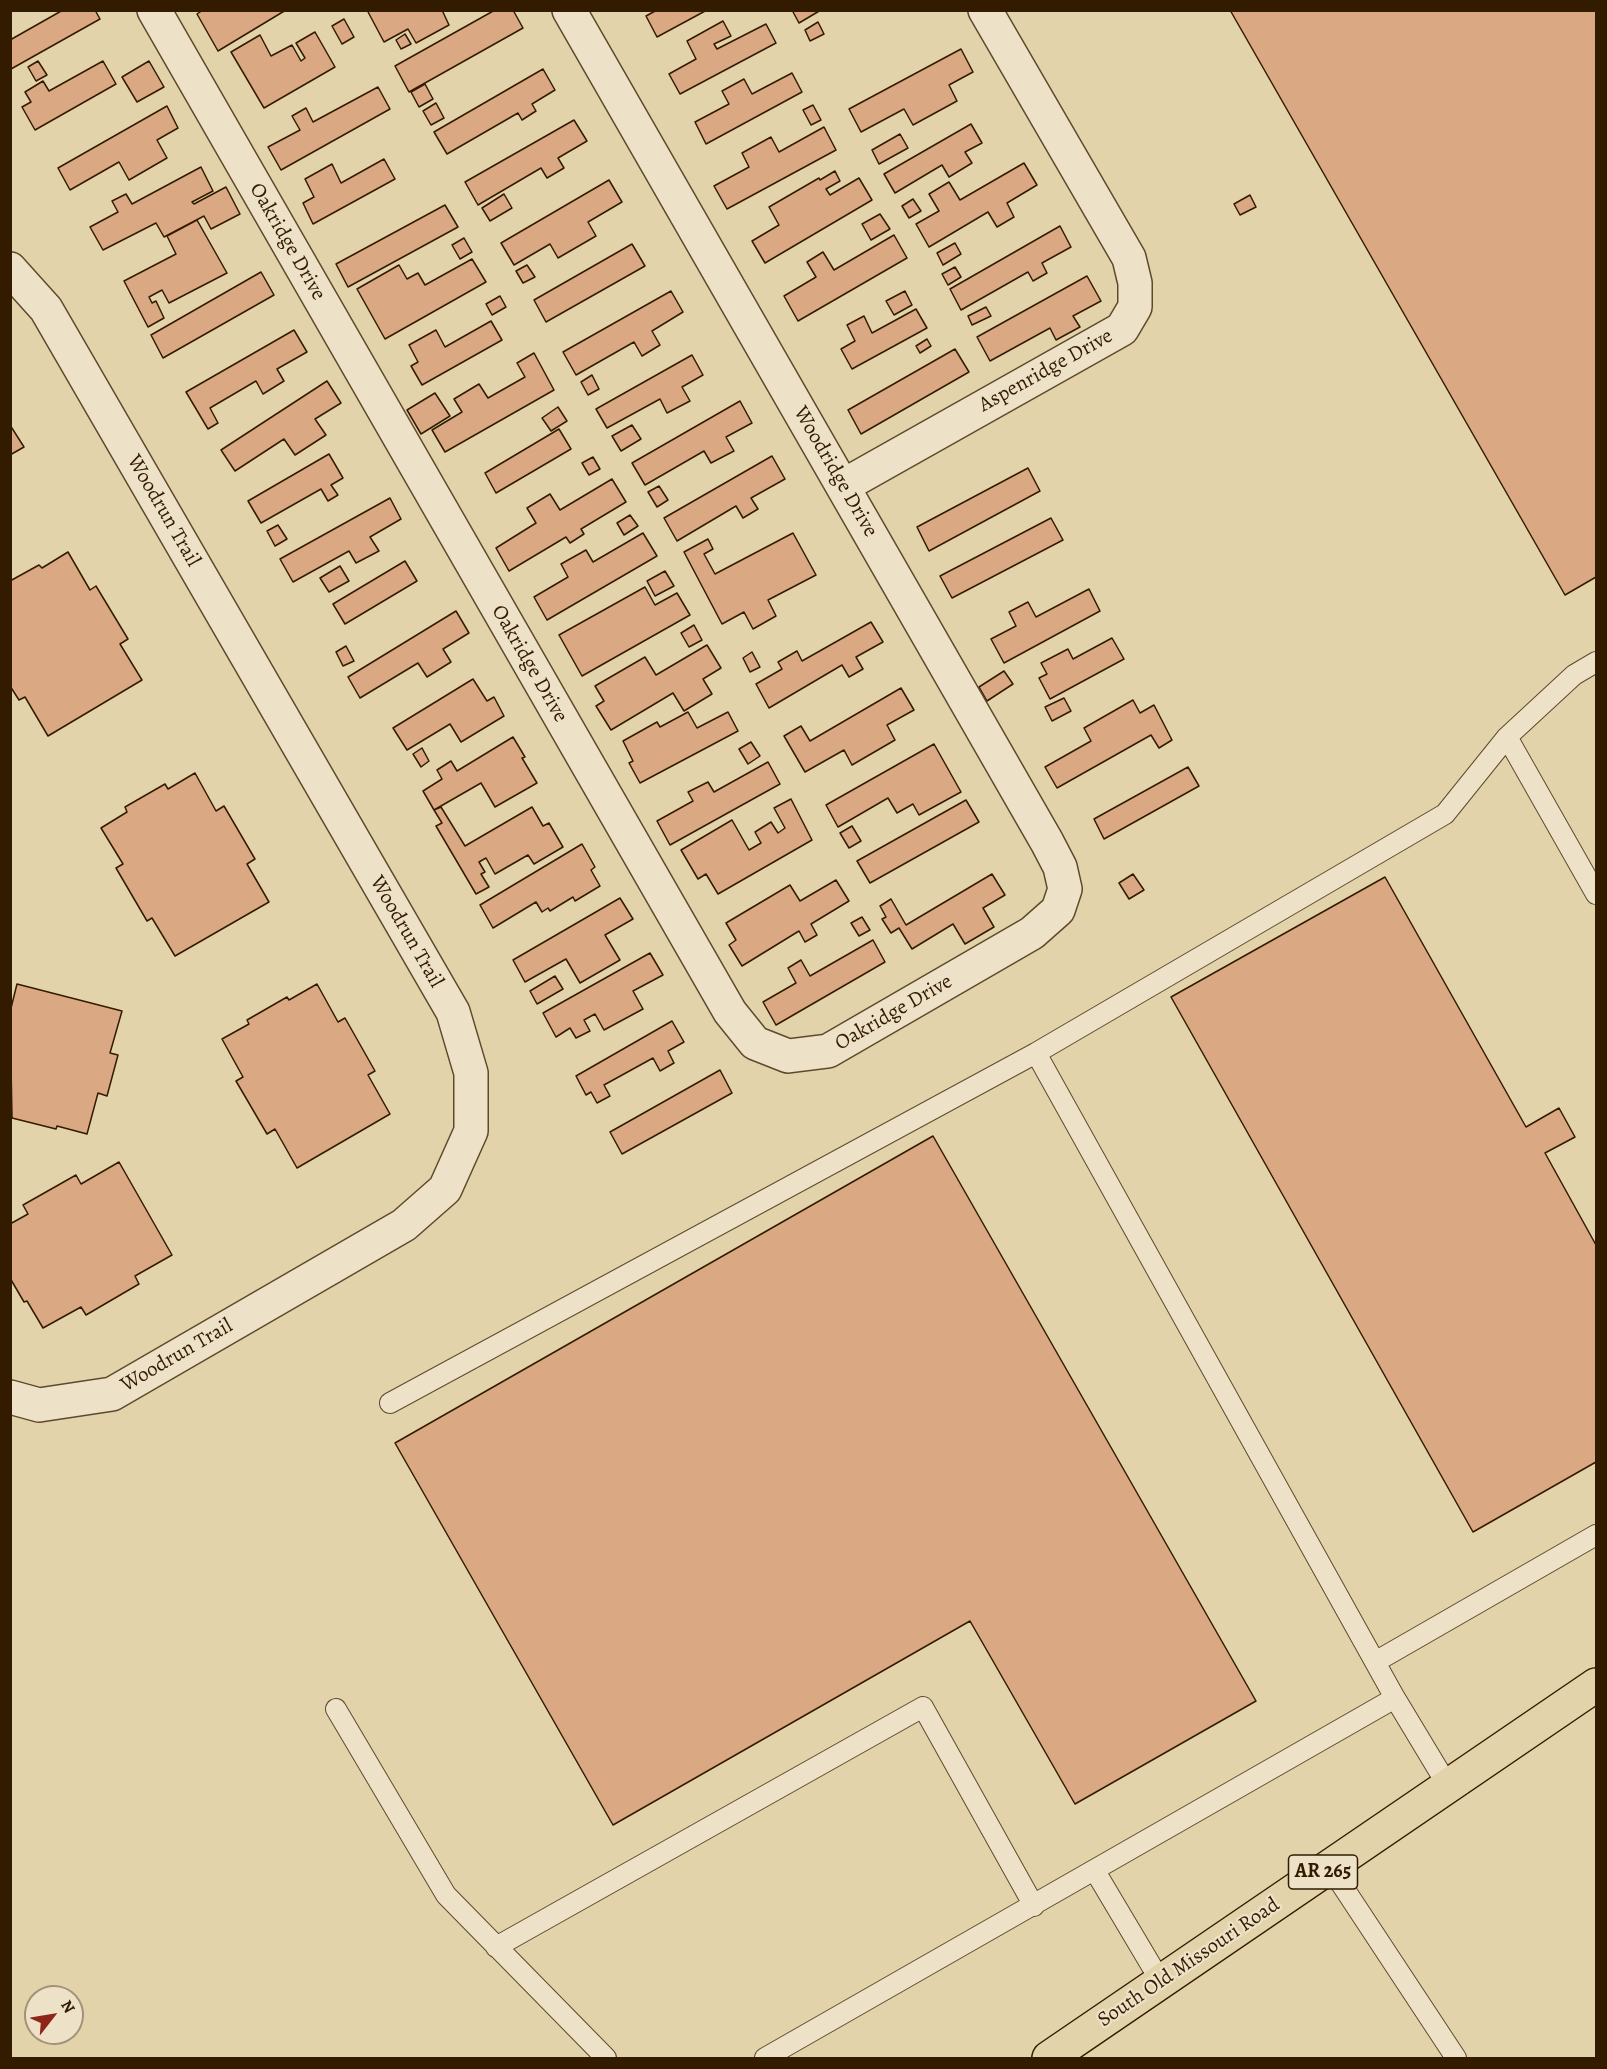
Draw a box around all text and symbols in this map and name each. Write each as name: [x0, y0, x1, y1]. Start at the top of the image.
street label: Oakridge Drive: [243, 179, 331, 305]
street label: Aspenridge Drive: [975, 324, 1117, 418]
street label: Woodridge Drive: [787, 402, 883, 542]
street label: Woodrun Trail: [121, 451, 205, 571]
street label: Oakridge Drive: [485, 601, 573, 727]
street label: Woodrun Trail: [364, 872, 448, 992]
street label: Oakridge Drive: [831, 969, 957, 1057]
street label: Woodrun Trail: [117, 1314, 237, 1398]
road number: AR 265: [1288, 1855, 1358, 1889]
street label: South Old Missouri Road: [1093, 1893, 1285, 2033]
north arrow: [24, 1985, 84, 2045]
text: N: [55, 1996, 80, 2017]

